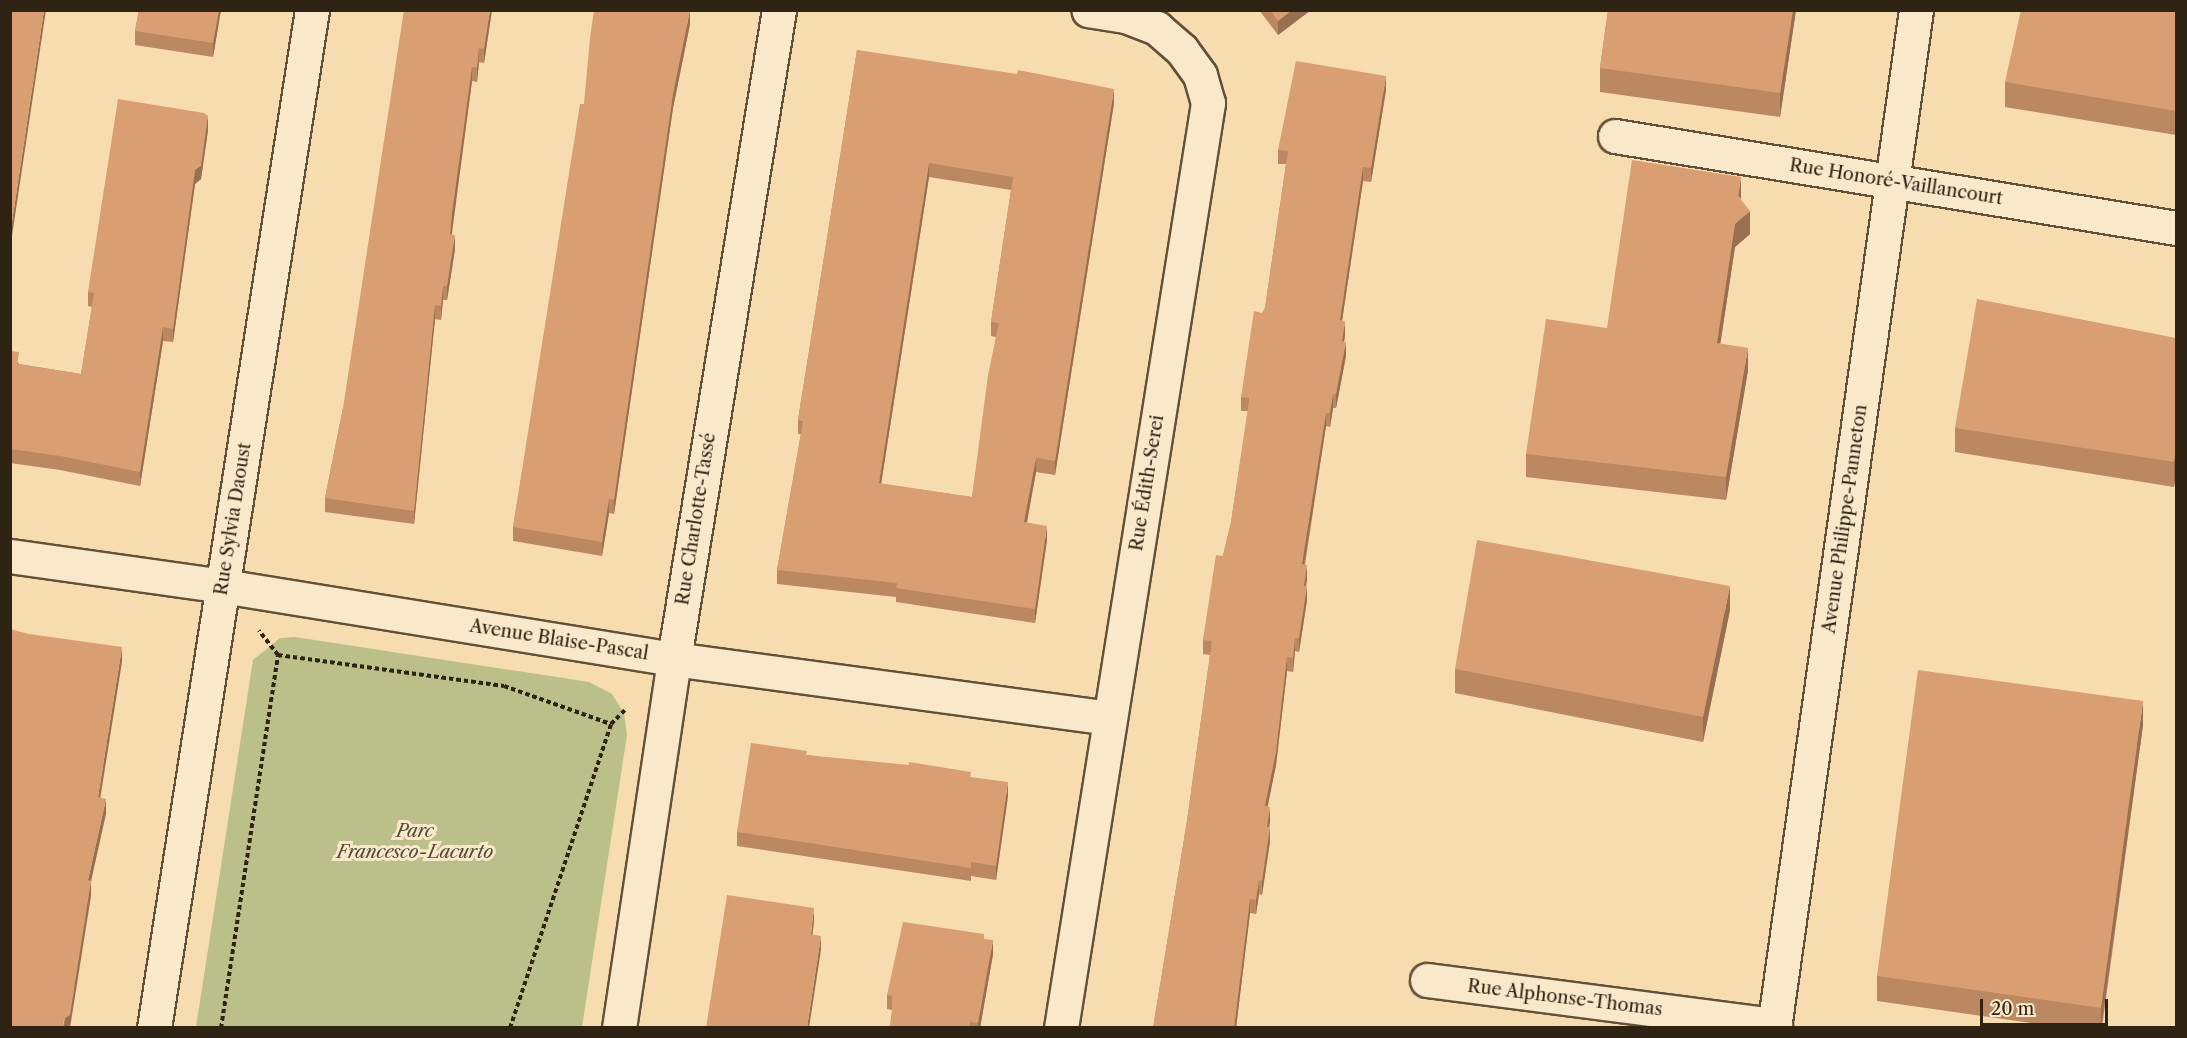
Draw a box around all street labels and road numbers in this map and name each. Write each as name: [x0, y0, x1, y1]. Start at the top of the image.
street label: Rue Honoré-Vaillancourt: [1788, 154, 2004, 210]
street label: Avenue Philippe-Panneton: [1818, 403, 1872, 635]
street label: Rue Édith-Serei: [1126, 413, 1168, 553]
street label: Rue Charlotte-Tassé: [672, 431, 720, 607]
street label: Rue Sylvia Daoust: [210, 441, 256, 597]
street label: Avenue Blaise-Pascal: [468, 615, 650, 665]
street label: Rue Alphonse-Thomas: [1466, 975, 1664, 1021]

